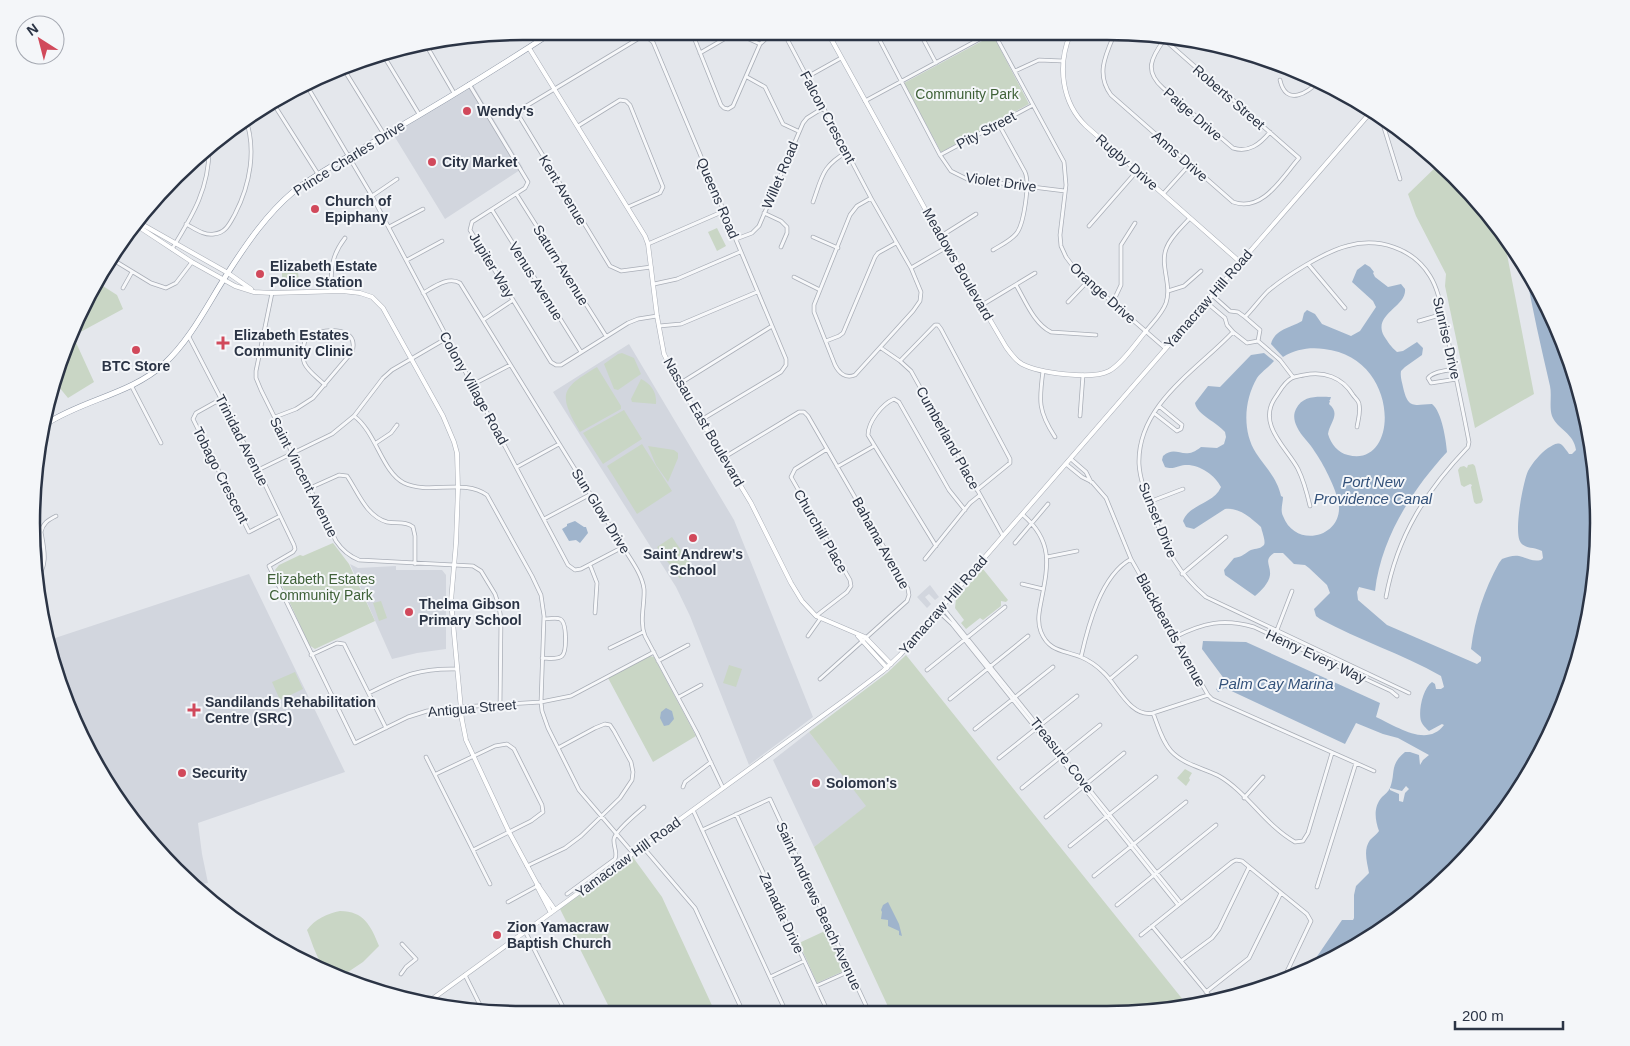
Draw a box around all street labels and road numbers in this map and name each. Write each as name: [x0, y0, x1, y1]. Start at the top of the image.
street label: Roberts Street: [1190, 61, 1268, 133]
street label: Falcon Crescent: [797, 68, 859, 166]
street label: Paige Drive: [1160, 84, 1226, 144]
street label: Pity Street: [954, 108, 1018, 152]
street label: Prince Charles Drive: [290, 117, 408, 199]
street label: Anns Drive: [1149, 128, 1211, 185]
street label: Rugby Drive: [1093, 131, 1161, 193]
street label: Willet Road: [759, 139, 801, 211]
street label: Kent Avenue: [536, 152, 590, 228]
street label: Queens Road: [694, 155, 742, 241]
street label: Violet Drive: [965, 169, 1038, 195]
street label: Meadows Boulevard: [919, 205, 997, 323]
street label: Saturn Avenue: [530, 222, 592, 308]
street label: Jupiter Way: [466, 229, 518, 301]
street label: Venus Avenue: [506, 239, 567, 323]
street label: Yamacraw Hill Road: [1161, 246, 1255, 352]
street label: Orange Drive: [1067, 259, 1139, 327]
street label: Sunrise Drive: [1430, 295, 1464, 381]
street label: Colony Village Road: [436, 329, 512, 447]
street label: Nassau East Boulevard: [660, 355, 748, 489]
street label: Cumberland Place: [913, 384, 983, 492]
street label: Trinidad Avenue: [212, 392, 272, 489]
street label: Saint Vincent Avenue: [267, 414, 341, 540]
street label: Tobago Crescent: [190, 424, 252, 526]
street label: Sun Glow Drive: [568, 466, 634, 557]
street label: Sunset Drive: [1136, 480, 1181, 560]
street label: Churchill Place: [791, 487, 851, 576]
street label: Bahama Avenue: [849, 494, 913, 592]
street label: Yamacraw Hill Road: [896, 552, 990, 658]
street label: Blackbeards Avenue: [1133, 570, 1209, 690]
street label: Henry Every Way: [1264, 626, 1368, 686]
street label: Antigua Street: [427, 696, 517, 720]
street label: Treasure Cove: [1027, 714, 1097, 796]
street label: Yamacraw Hill Road: [572, 814, 684, 900]
street label: Saint Andrews Beach Avenue: [773, 819, 865, 993]
street label: Zanadia Drive: [756, 870, 808, 956]

